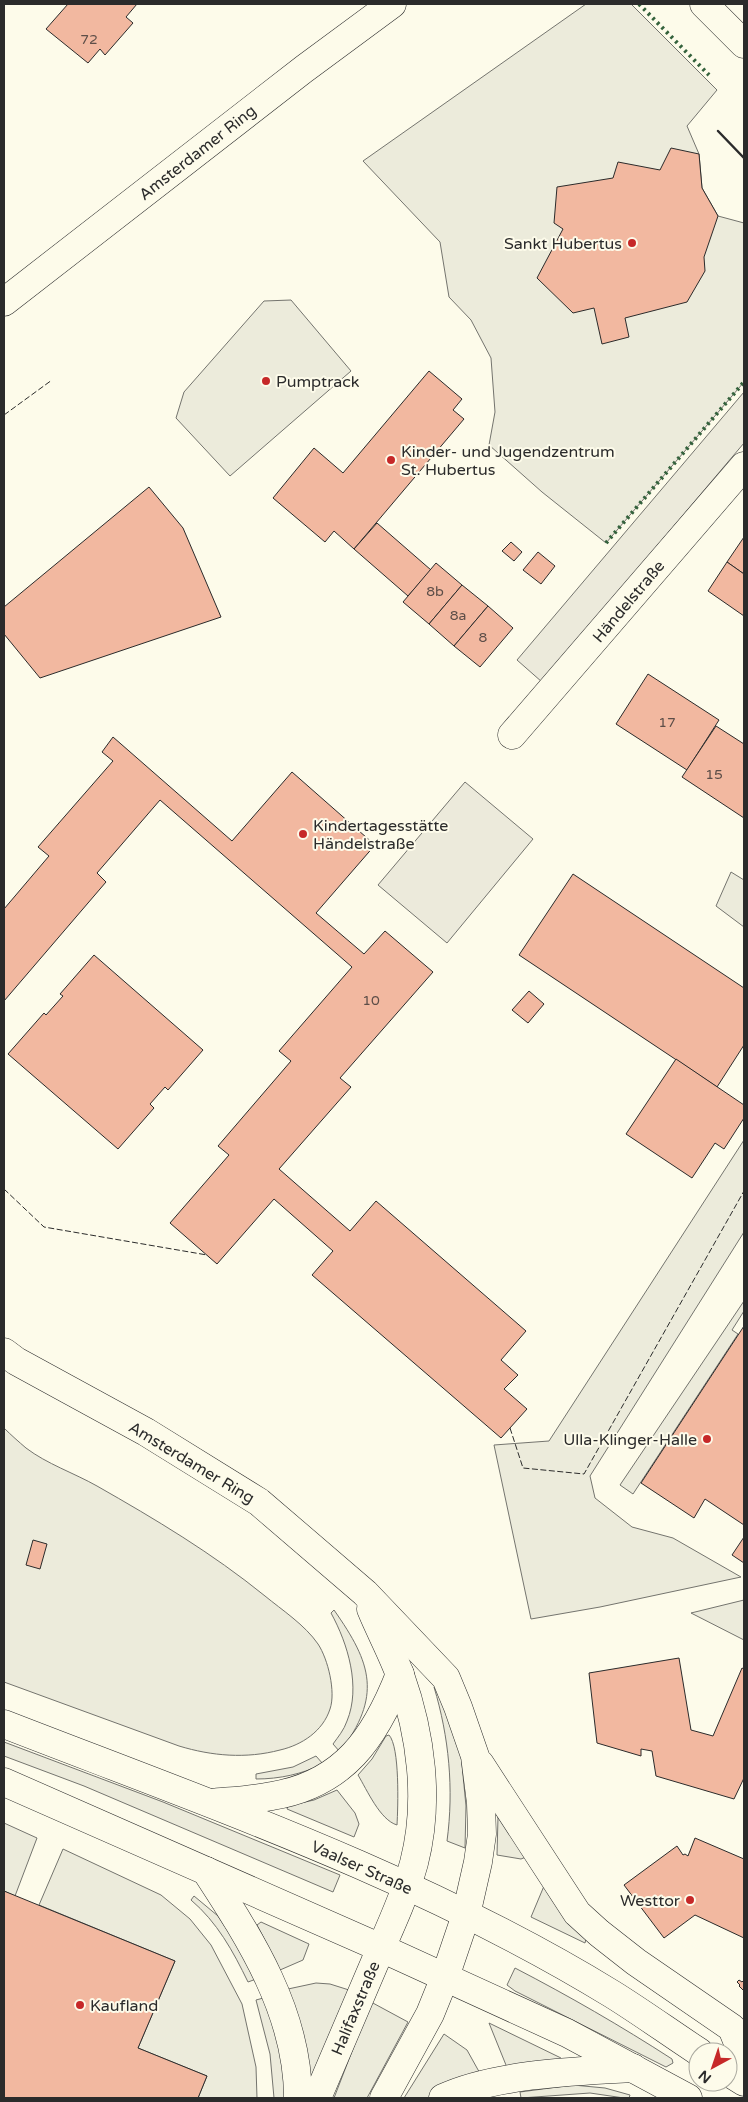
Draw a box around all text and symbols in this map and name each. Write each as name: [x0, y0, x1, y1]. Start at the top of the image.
house number: 72: [80, 31, 98, 48]
street label: Amsterdamer Ring: [135, 101, 260, 205]
place label: Sankt Hubertus: [504, 234, 622, 254]
marker: Sankt Hubertus: [626, 237, 638, 249]
place label: Pumptrack: [276, 372, 360, 392]
marker: Pumptrack: [260, 375, 272, 387]
place label: Kinder- und Jugendzentrum St. Hubertus: [401, 442, 615, 480]
marker: Kinder- und Jugendzentrum St. Hubertus: [385, 454, 397, 466]
street label: Händelstraße: [588, 556, 669, 647]
house number: 8b: [426, 583, 444, 600]
house number: 8a: [450, 607, 466, 624]
house number: 8: [479, 629, 488, 646]
house number: 17: [658, 714, 676, 731]
house number: 15: [705, 766, 723, 783]
place label: Kindertagesstätte Händelstraße: [313, 816, 448, 854]
marker: Kindertagesstätte Händelstraße: [297, 828, 309, 840]
house number: 10: [362, 992, 380, 1009]
street label: Amsterdamer Ring: [125, 1417, 258, 1508]
place label: Ulla-Klinger-Halle: [563, 1430, 697, 1450]
marker: Ulla-Klinger-Halle: [701, 1433, 713, 1445]
street label: Vaalser Straße: [308, 1837, 415, 1899]
place label: Westtor: [620, 1891, 681, 1911]
marker: Westtor: [684, 1894, 696, 1906]
street label: Halifaxstraße: [327, 1958, 385, 2058]
place label: Kaufland: [90, 1996, 158, 2016]
marker: Kaufland: [74, 1999, 86, 2011]
north arrow: [688, 2042, 738, 2092]
text: N: [695, 2066, 715, 2087]

